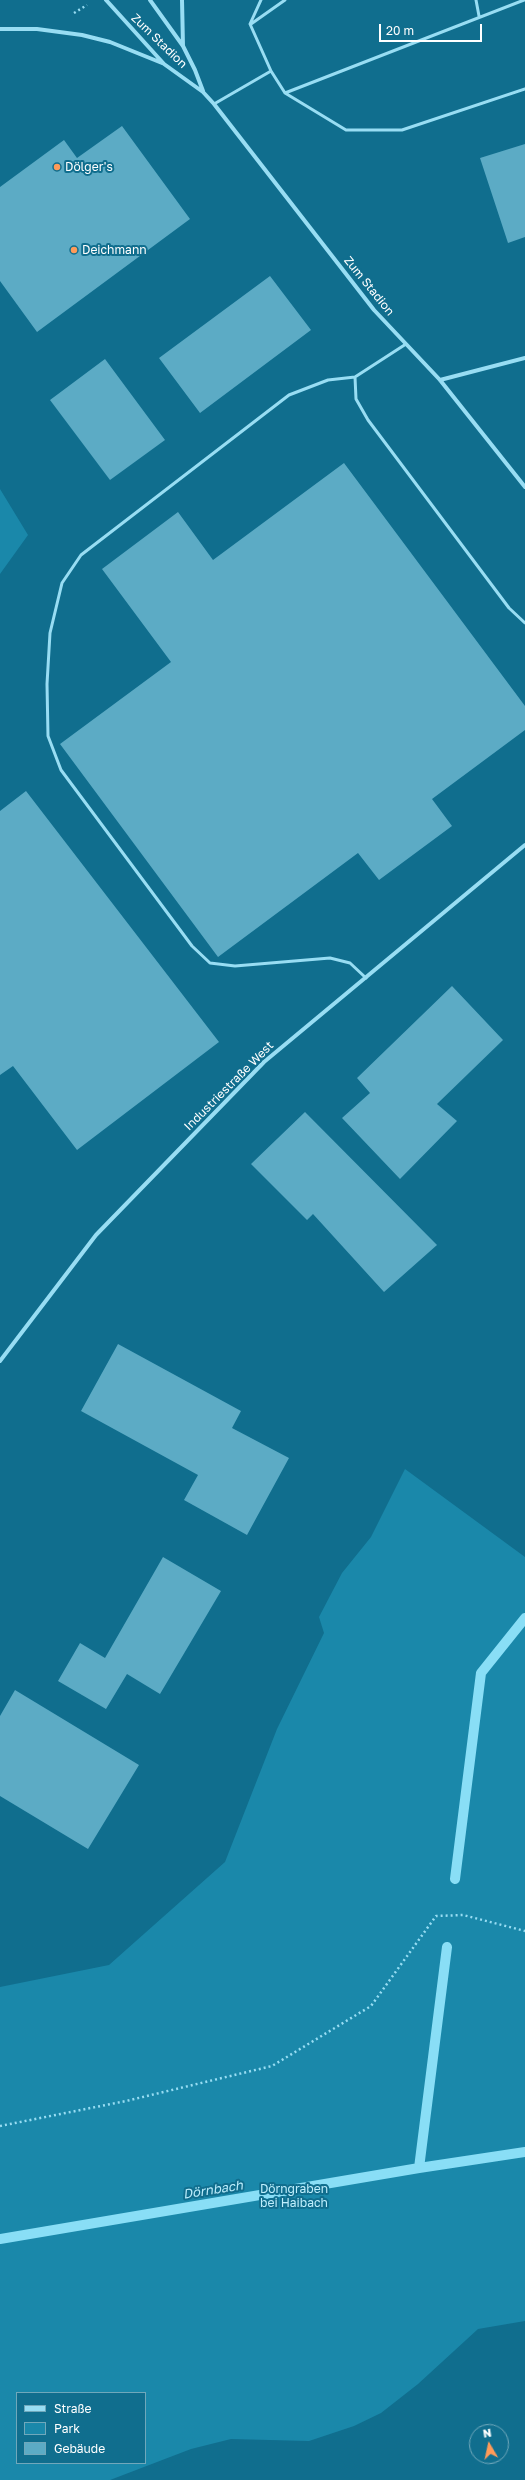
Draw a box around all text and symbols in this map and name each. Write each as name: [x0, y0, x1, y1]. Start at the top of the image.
street label: Zum Stadion: [128, 11, 190, 71]
scale bar: [381, 16, 484, 42]
text: 20 m: [386, 23, 414, 38]
place label: Dölger's: [65, 160, 113, 174]
marker: Dölger's: [52, 162, 62, 172]
place label: Deichmann: [82, 243, 147, 257]
marker: Deichmann: [69, 245, 79, 255]
street label: Zum Stadion: [341, 253, 397, 319]
street label: Industriestraße West: [181, 1038, 277, 1134]
water label: Dörnbach: [182, 2178, 244, 2202]
park label: Dörngraben bei Haibach: [260, 2182, 328, 2210]
legend: [16, 2392, 146, 2464]
text: Straße: [54, 2401, 92, 2416]
text: Park: [54, 2421, 80, 2436]
north arrow: [469, 2424, 509, 2464]
text: N: [482, 2426, 492, 2440]
text: Gebäude: [54, 2441, 105, 2456]

